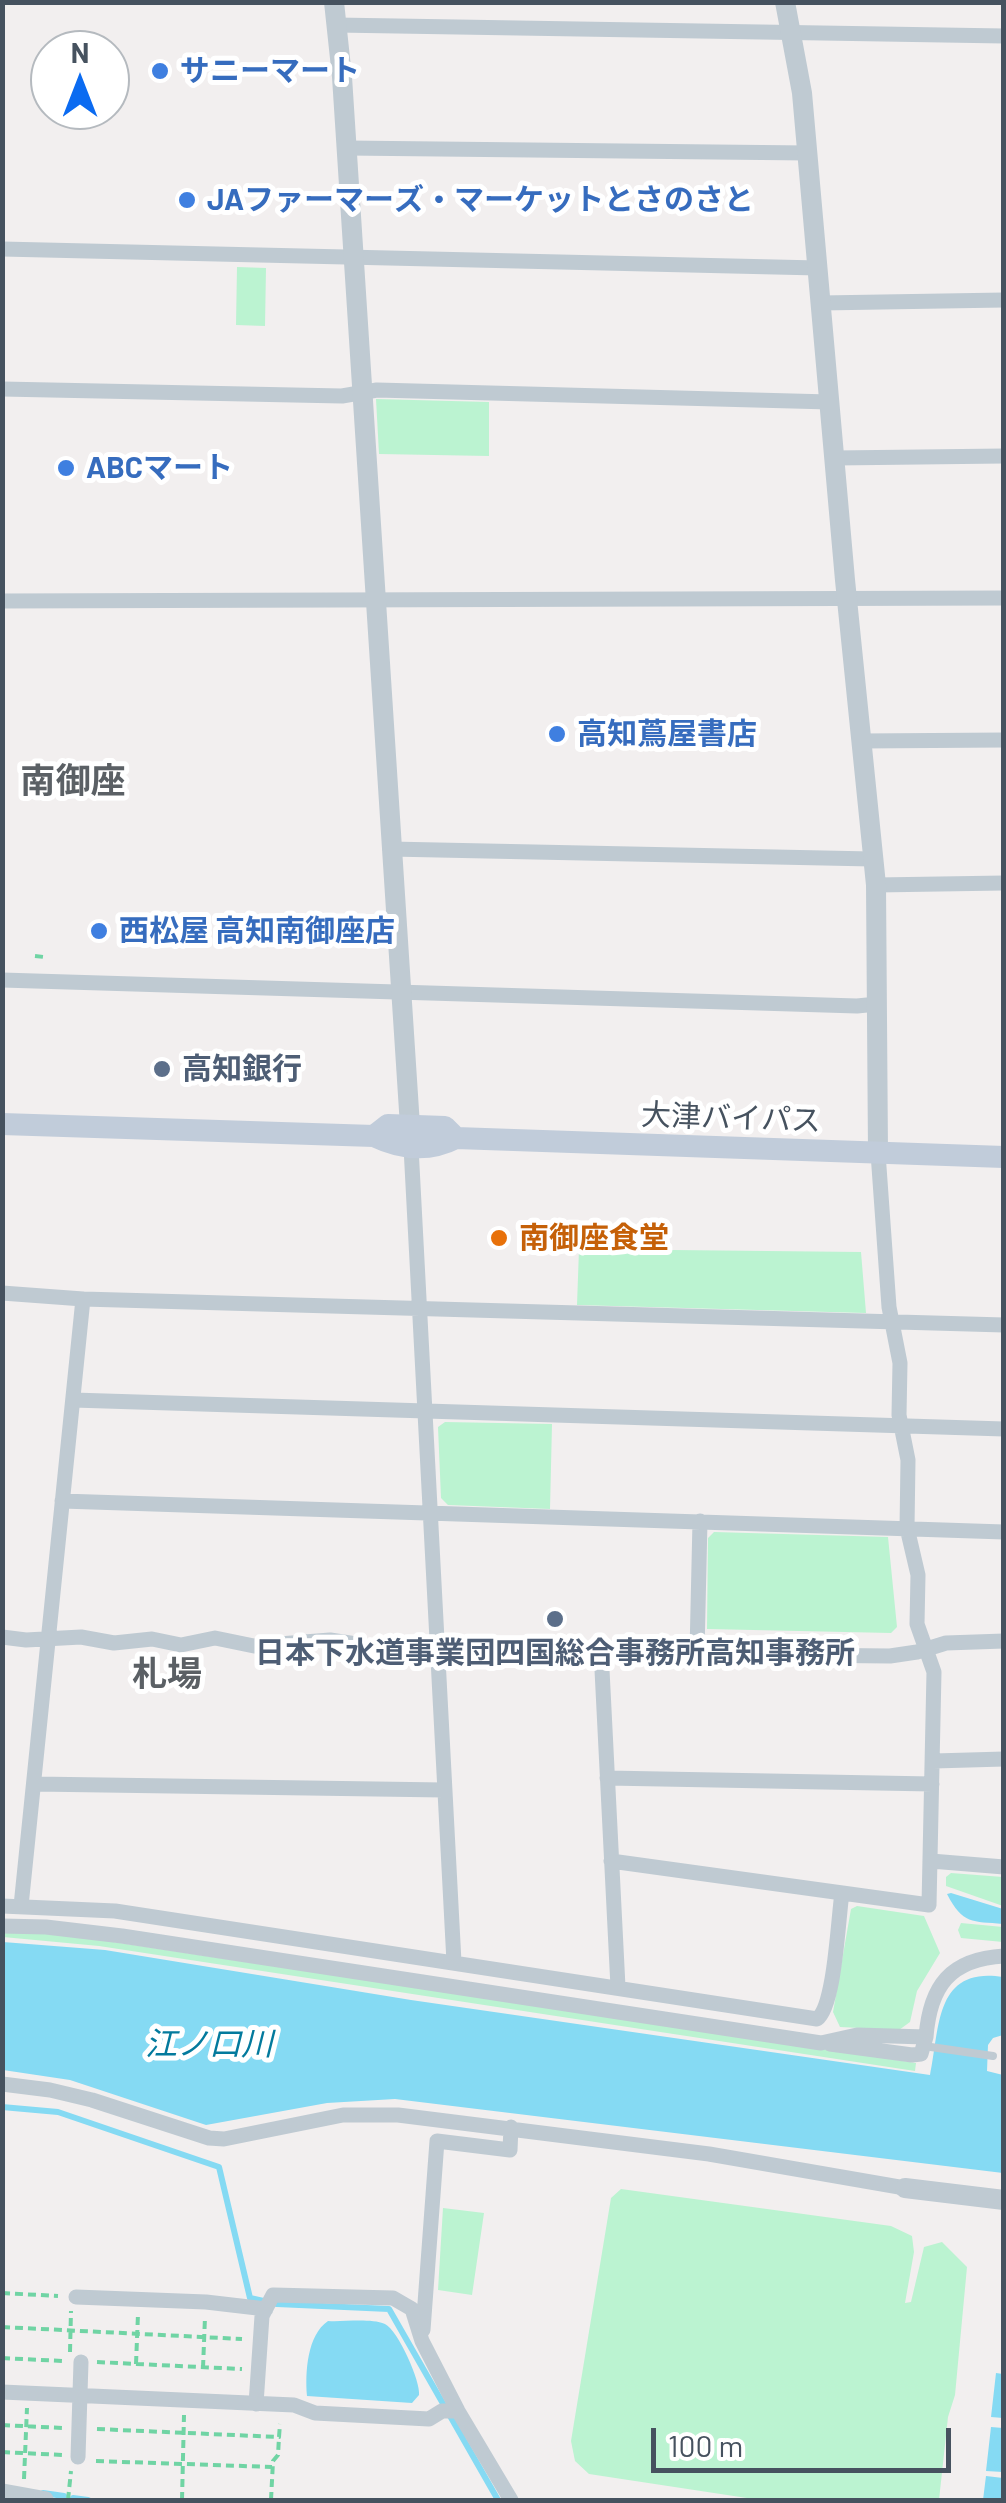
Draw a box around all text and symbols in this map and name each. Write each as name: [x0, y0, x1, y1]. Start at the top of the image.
north arrow: [30, 30, 130, 130]
text: N: [71, 35, 89, 69]
place label: サニーマート: [180, 53, 360, 89]
marker: サニーマート: [149, 60, 171, 82]
place label: JAファーマーズ・マーケットとさのさと: [207, 182, 754, 218]
marker: JAファーマーズ・マーケットとさのさと: [176, 189, 198, 211]
place label: ABCマート: [86, 450, 233, 486]
marker: ABCマート: [55, 457, 77, 479]
place label: 高知蔦屋書店: [577, 716, 757, 752]
marker: 高知蔦屋書店: [546, 723, 568, 745]
district label: 南御座: [21, 760, 125, 802]
place label: 西松屋 高知南御座店: [119, 913, 395, 949]
marker: 西松屋 高知南御座店: [88, 920, 110, 942]
place label: 高知銀行: [182, 1051, 302, 1087]
marker: 高知銀行: [151, 1058, 173, 1080]
street label: 大津バイパス: [640, 1097, 822, 1139]
place label: 南御座食堂: [519, 1220, 669, 1256]
marker: 南御座食堂: [488, 1227, 510, 1249]
marker: 日本下水道事業団四国総合事務所高知事務所: [544, 1608, 566, 1630]
place label: 日本下水道事業団四国総合事務所高知事務所: [255, 1635, 855, 1671]
district label: 札場: [132, 1653, 202, 1695]
water label: 江ノ口川: [145, 2025, 273, 2063]
scale bar: [656, 2408, 956, 2470]
text: 100 m: [668, 2427, 743, 2463]

